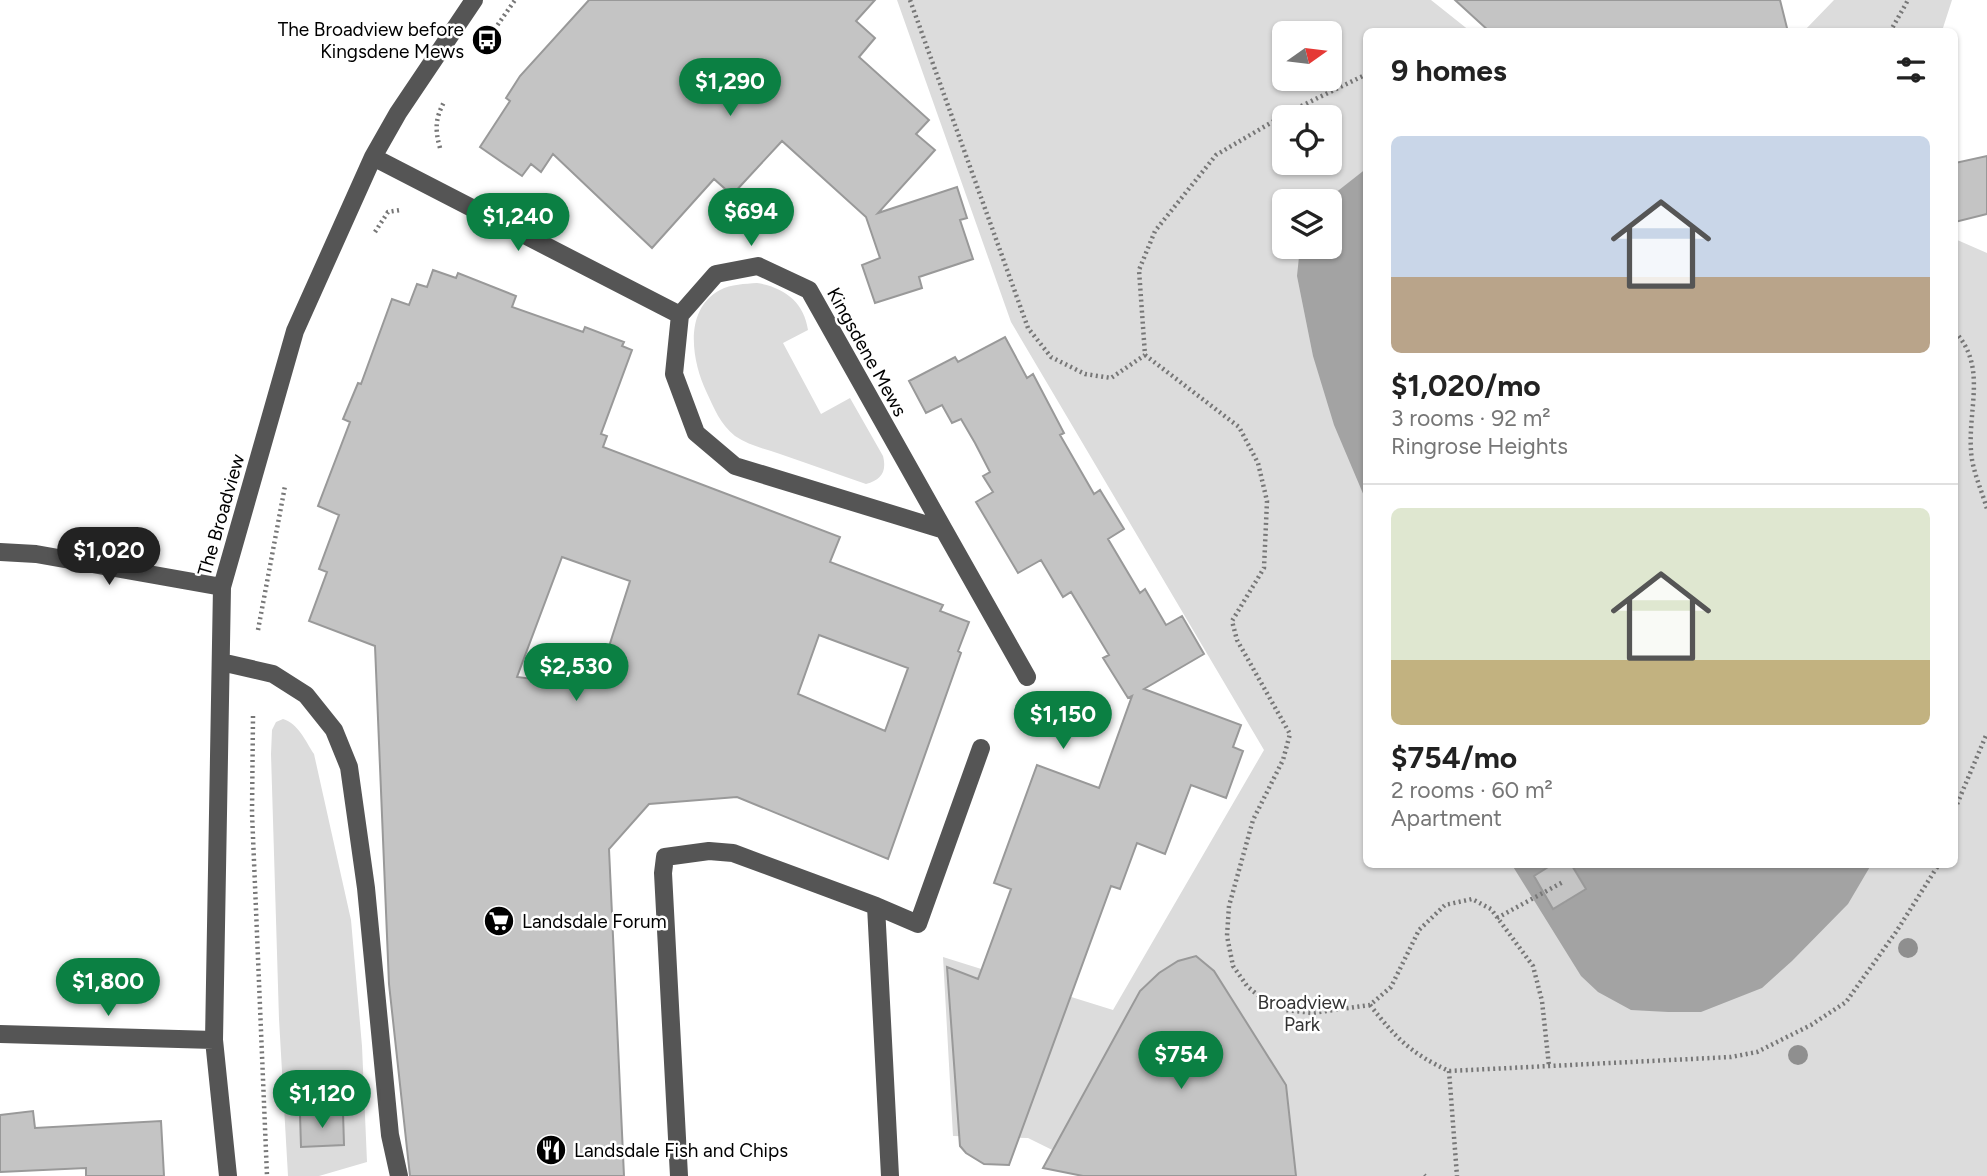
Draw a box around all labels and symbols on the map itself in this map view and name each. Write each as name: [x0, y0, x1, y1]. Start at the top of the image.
place label: The Broadview before Kingsdene Mews: [278, 18, 464, 63]
north arrow: [1272, 21, 1342, 91]
bus stop icon: The Broadview before Kingsdene Mews: [470, 23, 504, 57]
pin: $1,290: [673, 58, 787, 118]
pin: $694: [710, 188, 792, 248]
pin: $1,240: [461, 194, 575, 253]
street label: Kingsdene Mews: [822, 284, 912, 421]
street label: The Broadview: [193, 451, 249, 578]
pin: $1,020: [52, 528, 166, 587]
pin: $2,530: [519, 644, 633, 703]
pin: $1,150: [1006, 692, 1120, 751]
supermarket icon: Landsdale Forum: [482, 904, 516, 938]
place label: Landsdale Forum: [522, 910, 667, 933]
pin: $1,800: [51, 958, 165, 1018]
park label: Broadview Park: [1257, 991, 1347, 1036]
pin: $754: [1140, 1032, 1222, 1091]
pin: $1,120: [265, 1070, 379, 1130]
restaurant icon: Landsdale Fish and Chips: [534, 1133, 568, 1167]
place label: Landsdale Fish and Chips: [574, 1139, 788, 1162]

